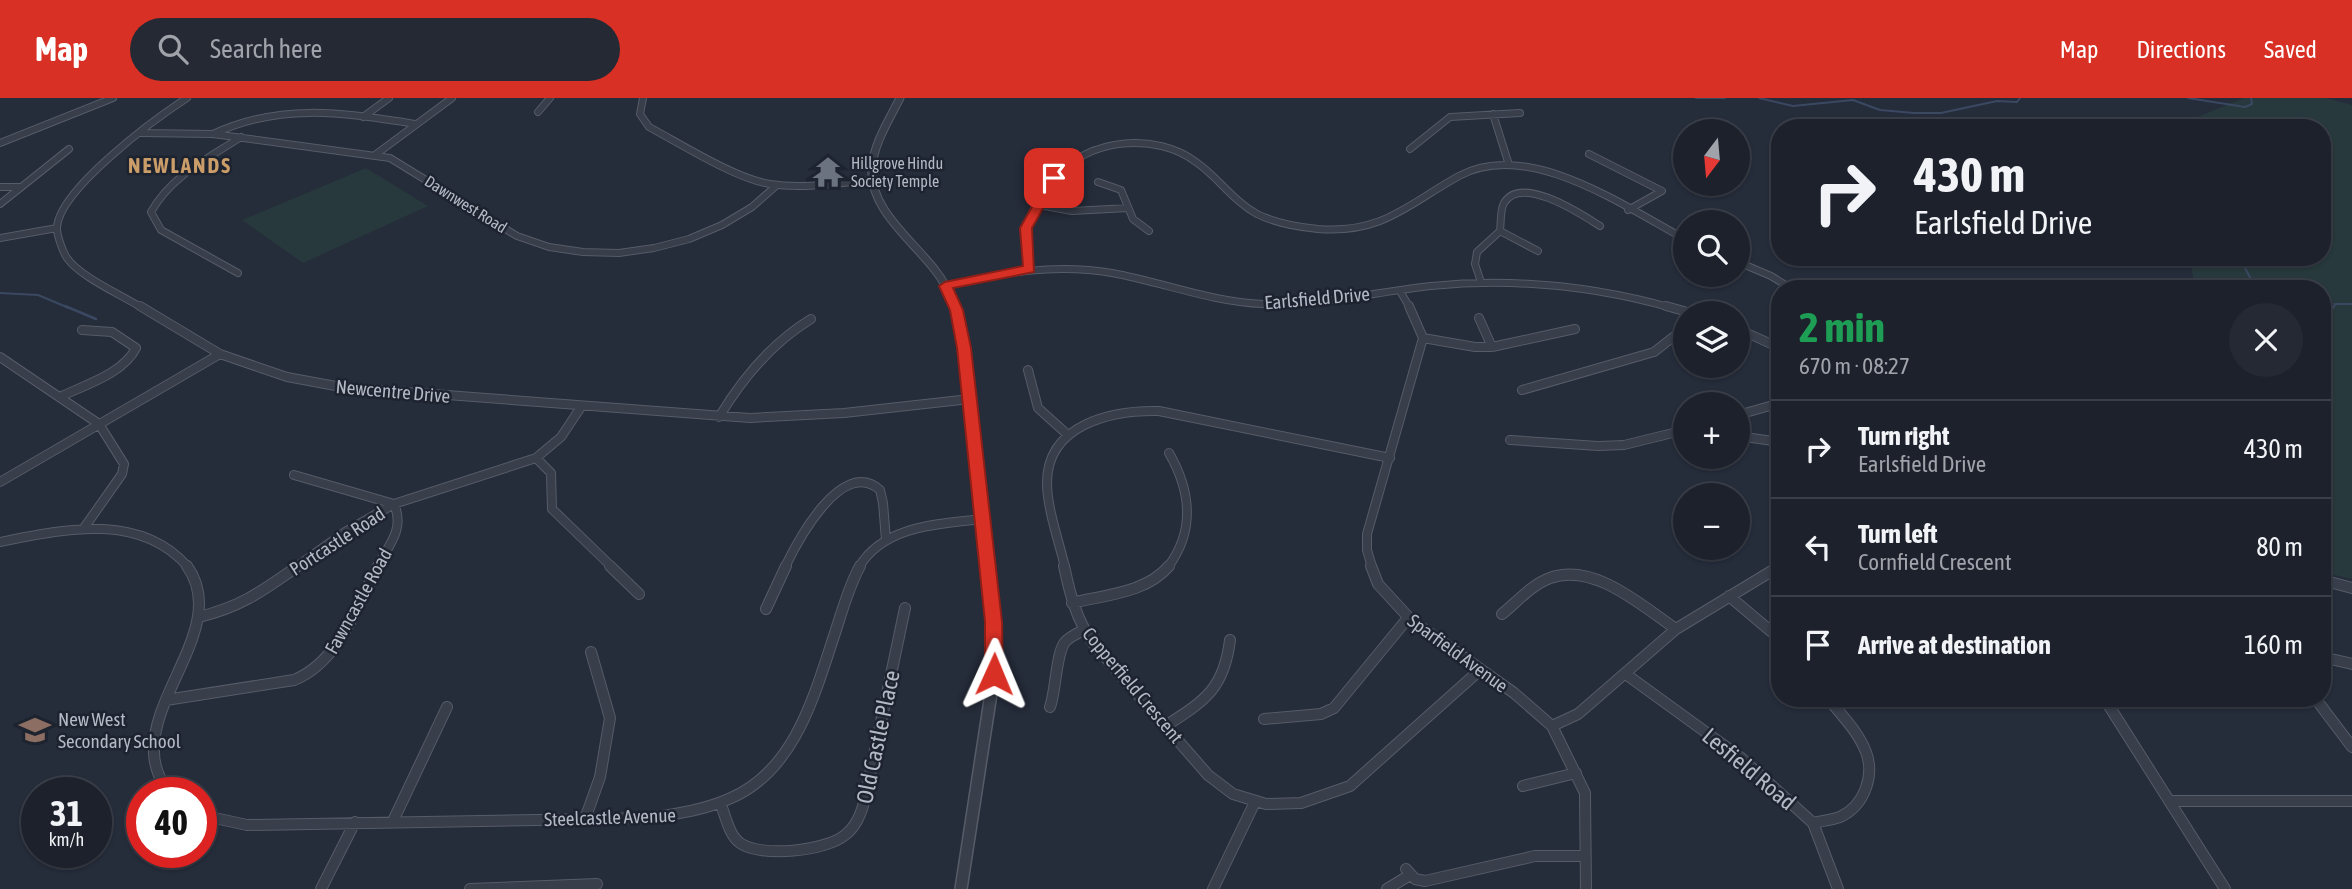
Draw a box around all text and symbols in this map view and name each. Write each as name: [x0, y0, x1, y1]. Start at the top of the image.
search box: [130, 18, 620, 81]
text: Map: [35, 30, 88, 68]
icon: search: [154, 30, 192, 68]
text: Search here: [210, 34, 322, 64]
text: Map: [2060, 36, 2098, 63]
text: Directions: [2136, 36, 2226, 63]
text: Saved: [2264, 36, 2317, 63]
north arrow: [1673, 119, 1750, 196]
map controls: [1673, 119, 1750, 560]
text: 430 m: [1914, 146, 2025, 202]
icon: right: [1799, 147, 1890, 238]
pin: [1024, 148, 1084, 208]
district label: NEWLANDS: [128, 153, 232, 177]
place label: Hillgrove Hindu Society Temple: [851, 154, 943, 191]
temple icon: Hillgrove Hindu Society Temple: [811, 155, 845, 189]
icon: arrive: [1035, 159, 1073, 197]
street label: Dawnwest Road: [422, 172, 510, 236]
text: Earlsfield Drive: [1914, 204, 2092, 241]
button: search: [1673, 210, 1750, 287]
street label: Earlsfield Drive: [1263, 282, 1371, 314]
button: layers: [1673, 301, 1750, 378]
text: 2 min: [1799, 303, 1885, 351]
button: close: [2229, 303, 2303, 377]
text: 670 m · 08:27: [1799, 353, 1910, 379]
street label: Newcentre Drive: [335, 375, 451, 407]
button: +: [1673, 392, 1750, 469]
text: Turn right: [1858, 421, 1949, 451]
icon: right: [1799, 430, 1837, 468]
text: 430 m: [2244, 434, 2303, 464]
text: Earlsfield Drive: [1858, 451, 1986, 477]
button: −: [1673, 483, 1750, 560]
street label: Portcastle Road: [285, 502, 389, 580]
text: Turn left: [1858, 519, 1938, 549]
icon: left: [1799, 528, 1837, 566]
text: 80 m: [2256, 532, 2303, 562]
street label: Fawncastle Road: [320, 544, 396, 658]
text: Cornfield Crescent: [1858, 549, 2012, 575]
street label: Sparfield Avenue: [1404, 609, 1512, 697]
street label: Copperfield Crescent: [1078, 623, 1188, 747]
icon: arrive: [1799, 626, 1837, 664]
text: Arrive at destination: [1858, 630, 2051, 660]
text: 160 m: [2244, 630, 2303, 660]
position arrow: [957, 637, 1031, 711]
street label: Old Castle Place: [851, 668, 905, 806]
place label: New West Secondary School: [58, 708, 181, 752]
school or university icon: New West Secondary School: [18, 713, 52, 747]
street label: Lesfield Road: [1697, 723, 1801, 815]
speed limit sign: 40: [126, 777, 217, 868]
text: 31: [50, 793, 83, 833]
street label: Steelcastle Avenue: [544, 804, 676, 830]
text: km/h: [49, 829, 84, 850]

